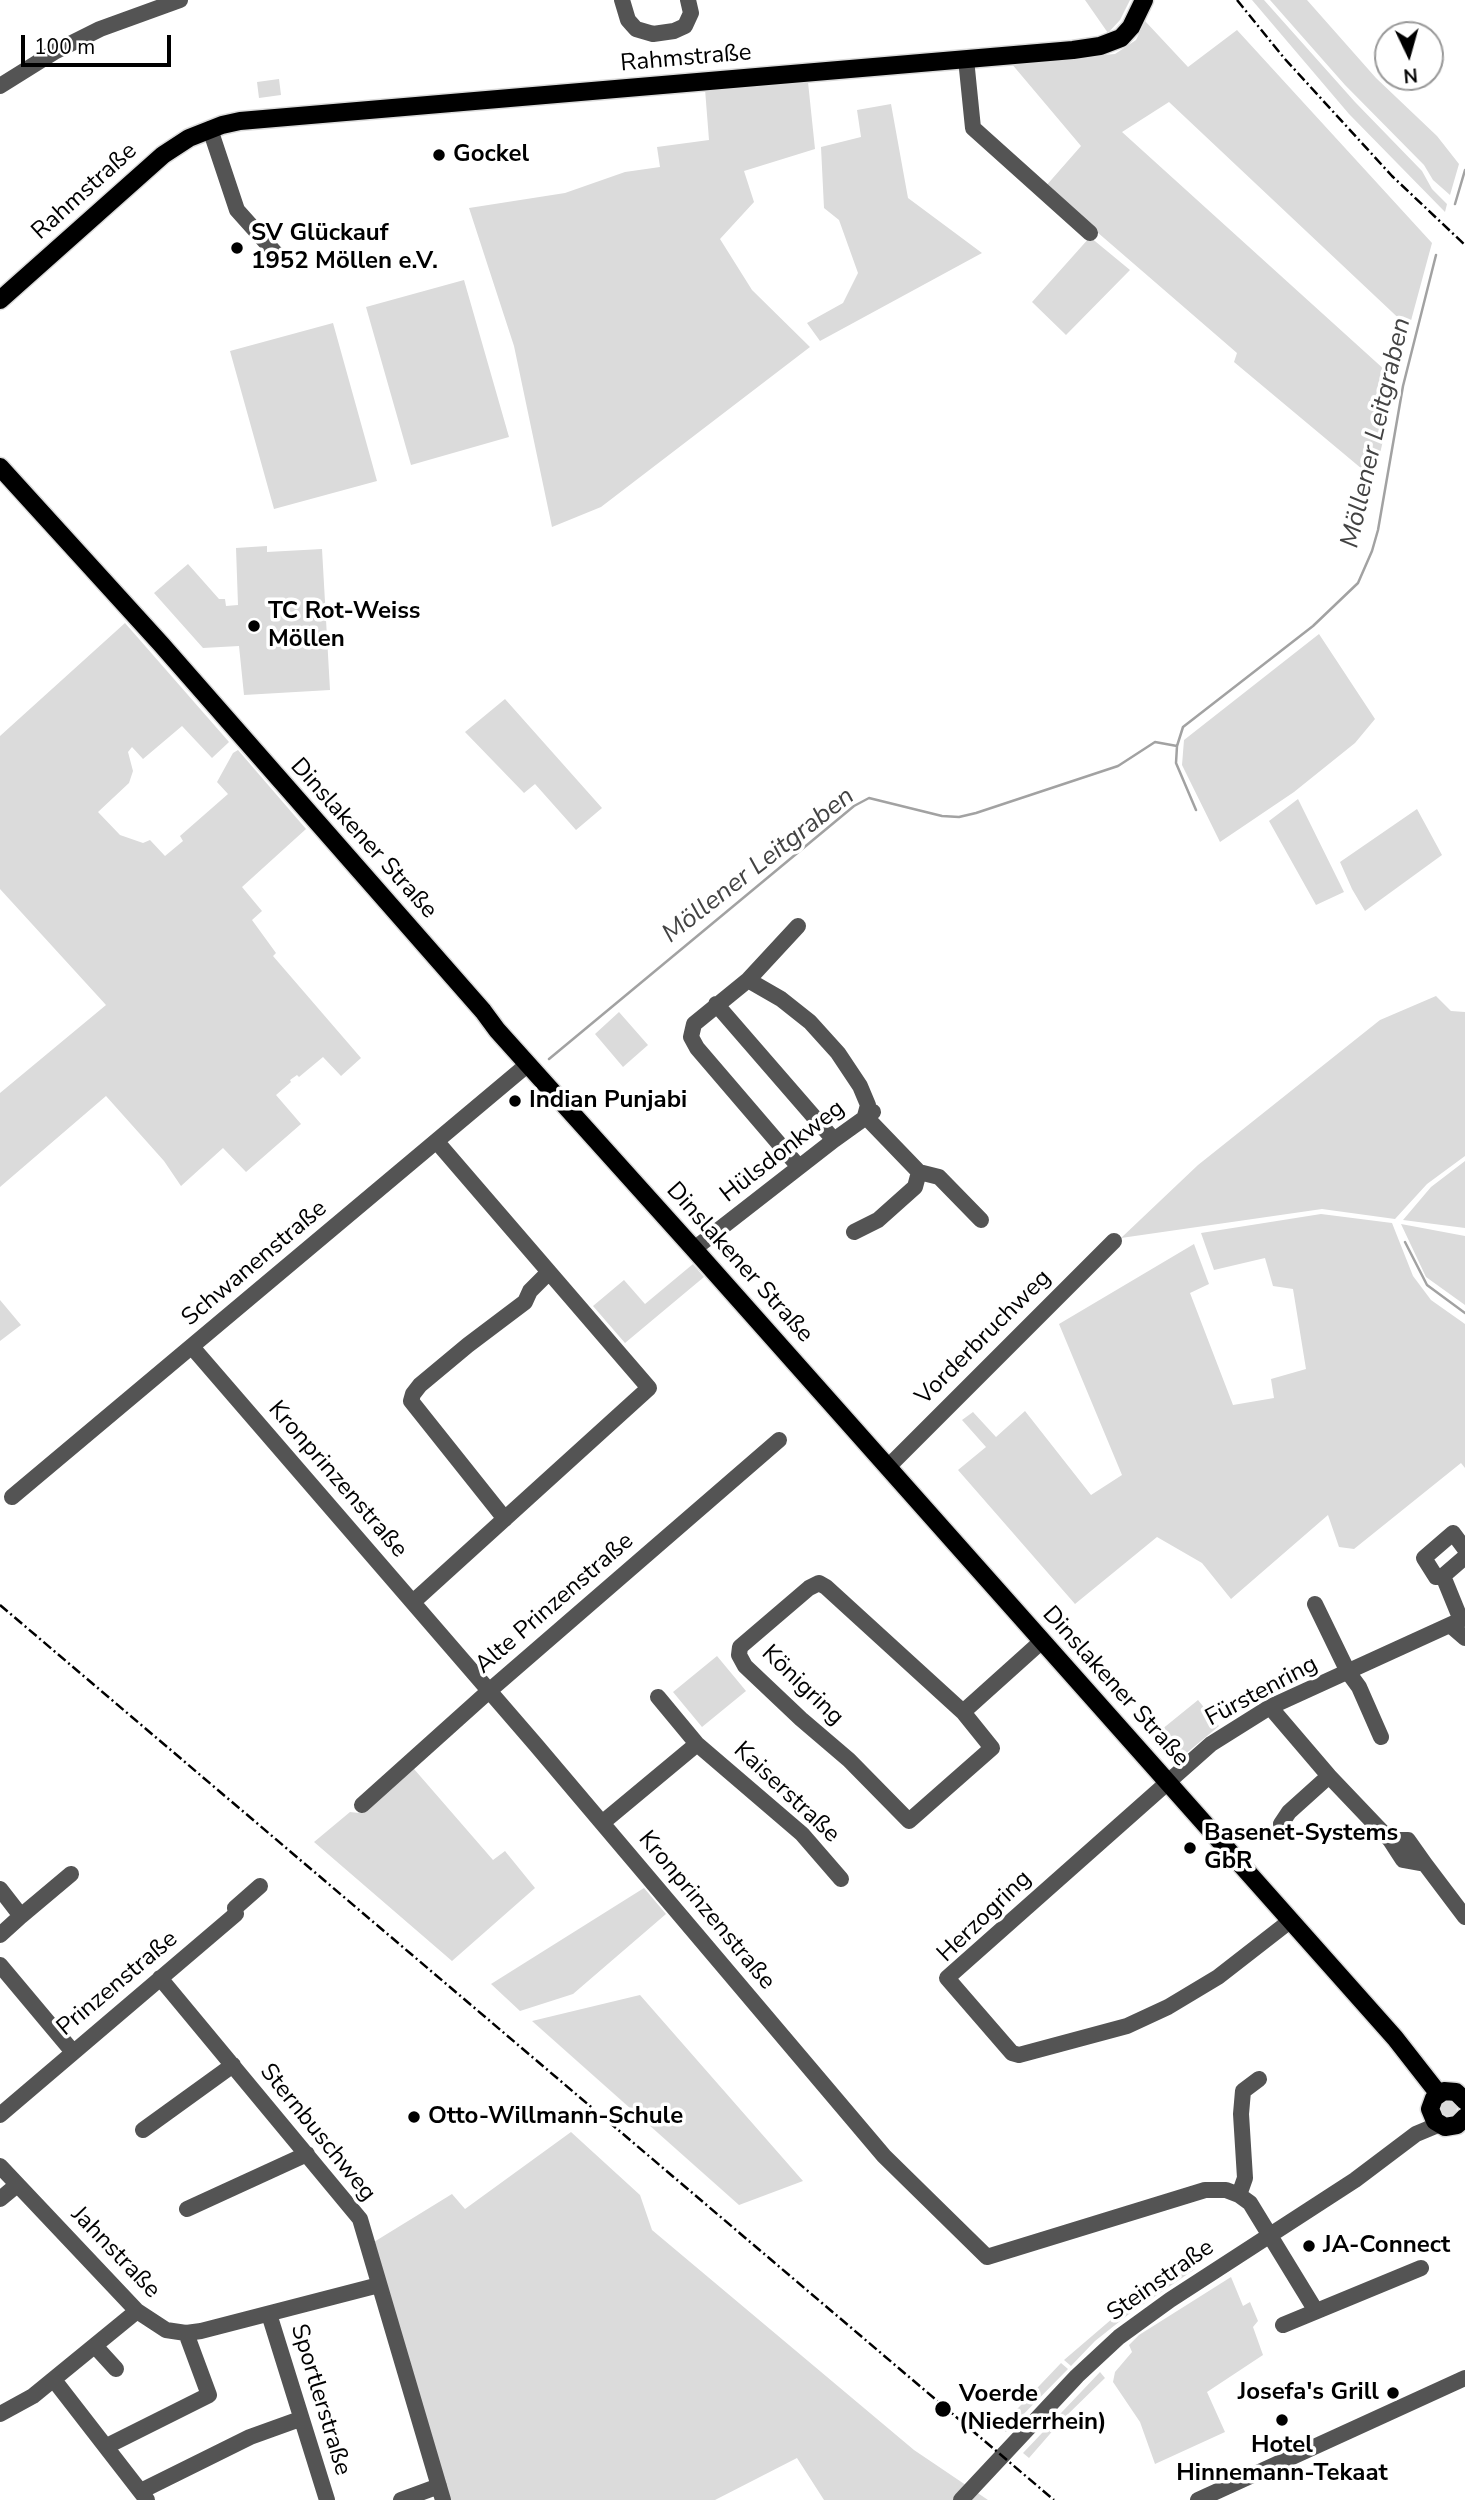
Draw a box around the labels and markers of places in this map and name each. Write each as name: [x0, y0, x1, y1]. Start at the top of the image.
place label: Gockel: [453, 141, 529, 169]
marker: Gockel: [431, 147, 447, 163]
place label: SV Glückauf 1952 Möllen e.V.: [251, 220, 438, 276]
marker: SV Glückauf 1952 Möllen e.V.: [229, 240, 245, 256]
place label: TC Rot-Weiss Möllen: [268, 598, 421, 654]
marker: TC Rot-Weiss Möllen: [246, 618, 262, 634]
place label: Indian Punjabi: [529, 1087, 687, 1115]
marker: Indian Punjabi: [507, 1093, 523, 1109]
place label: Basenet-Systems GbR: [1204, 1820, 1398, 1876]
marker: Basenet-Systems GbR: [1182, 1840, 1198, 1856]
place label: Otto-Willmann-Schule: [428, 2103, 683, 2131]
marker: Otto-Willmann-Schule: [406, 2109, 422, 2125]
place label: JA-Connect: [1323, 2232, 1450, 2260]
marker: JA-Connect: [1301, 2238, 1317, 2254]
place label: Josefa's Grill: [1238, 2379, 1379, 2407]
place label: Voerde (Niederrhein): [959, 2381, 1107, 2437]
marker: Josefa's Grill: [1385, 2385, 1401, 2401]
marker: Voerde (Niederrhein): [933, 2399, 953, 2419]
marker: Hotel Hinnemann-Tekaat: [1274, 2412, 1290, 2428]
place label: Hotel Hinnemann-Tekaat: [1176, 2432, 1388, 2488]

